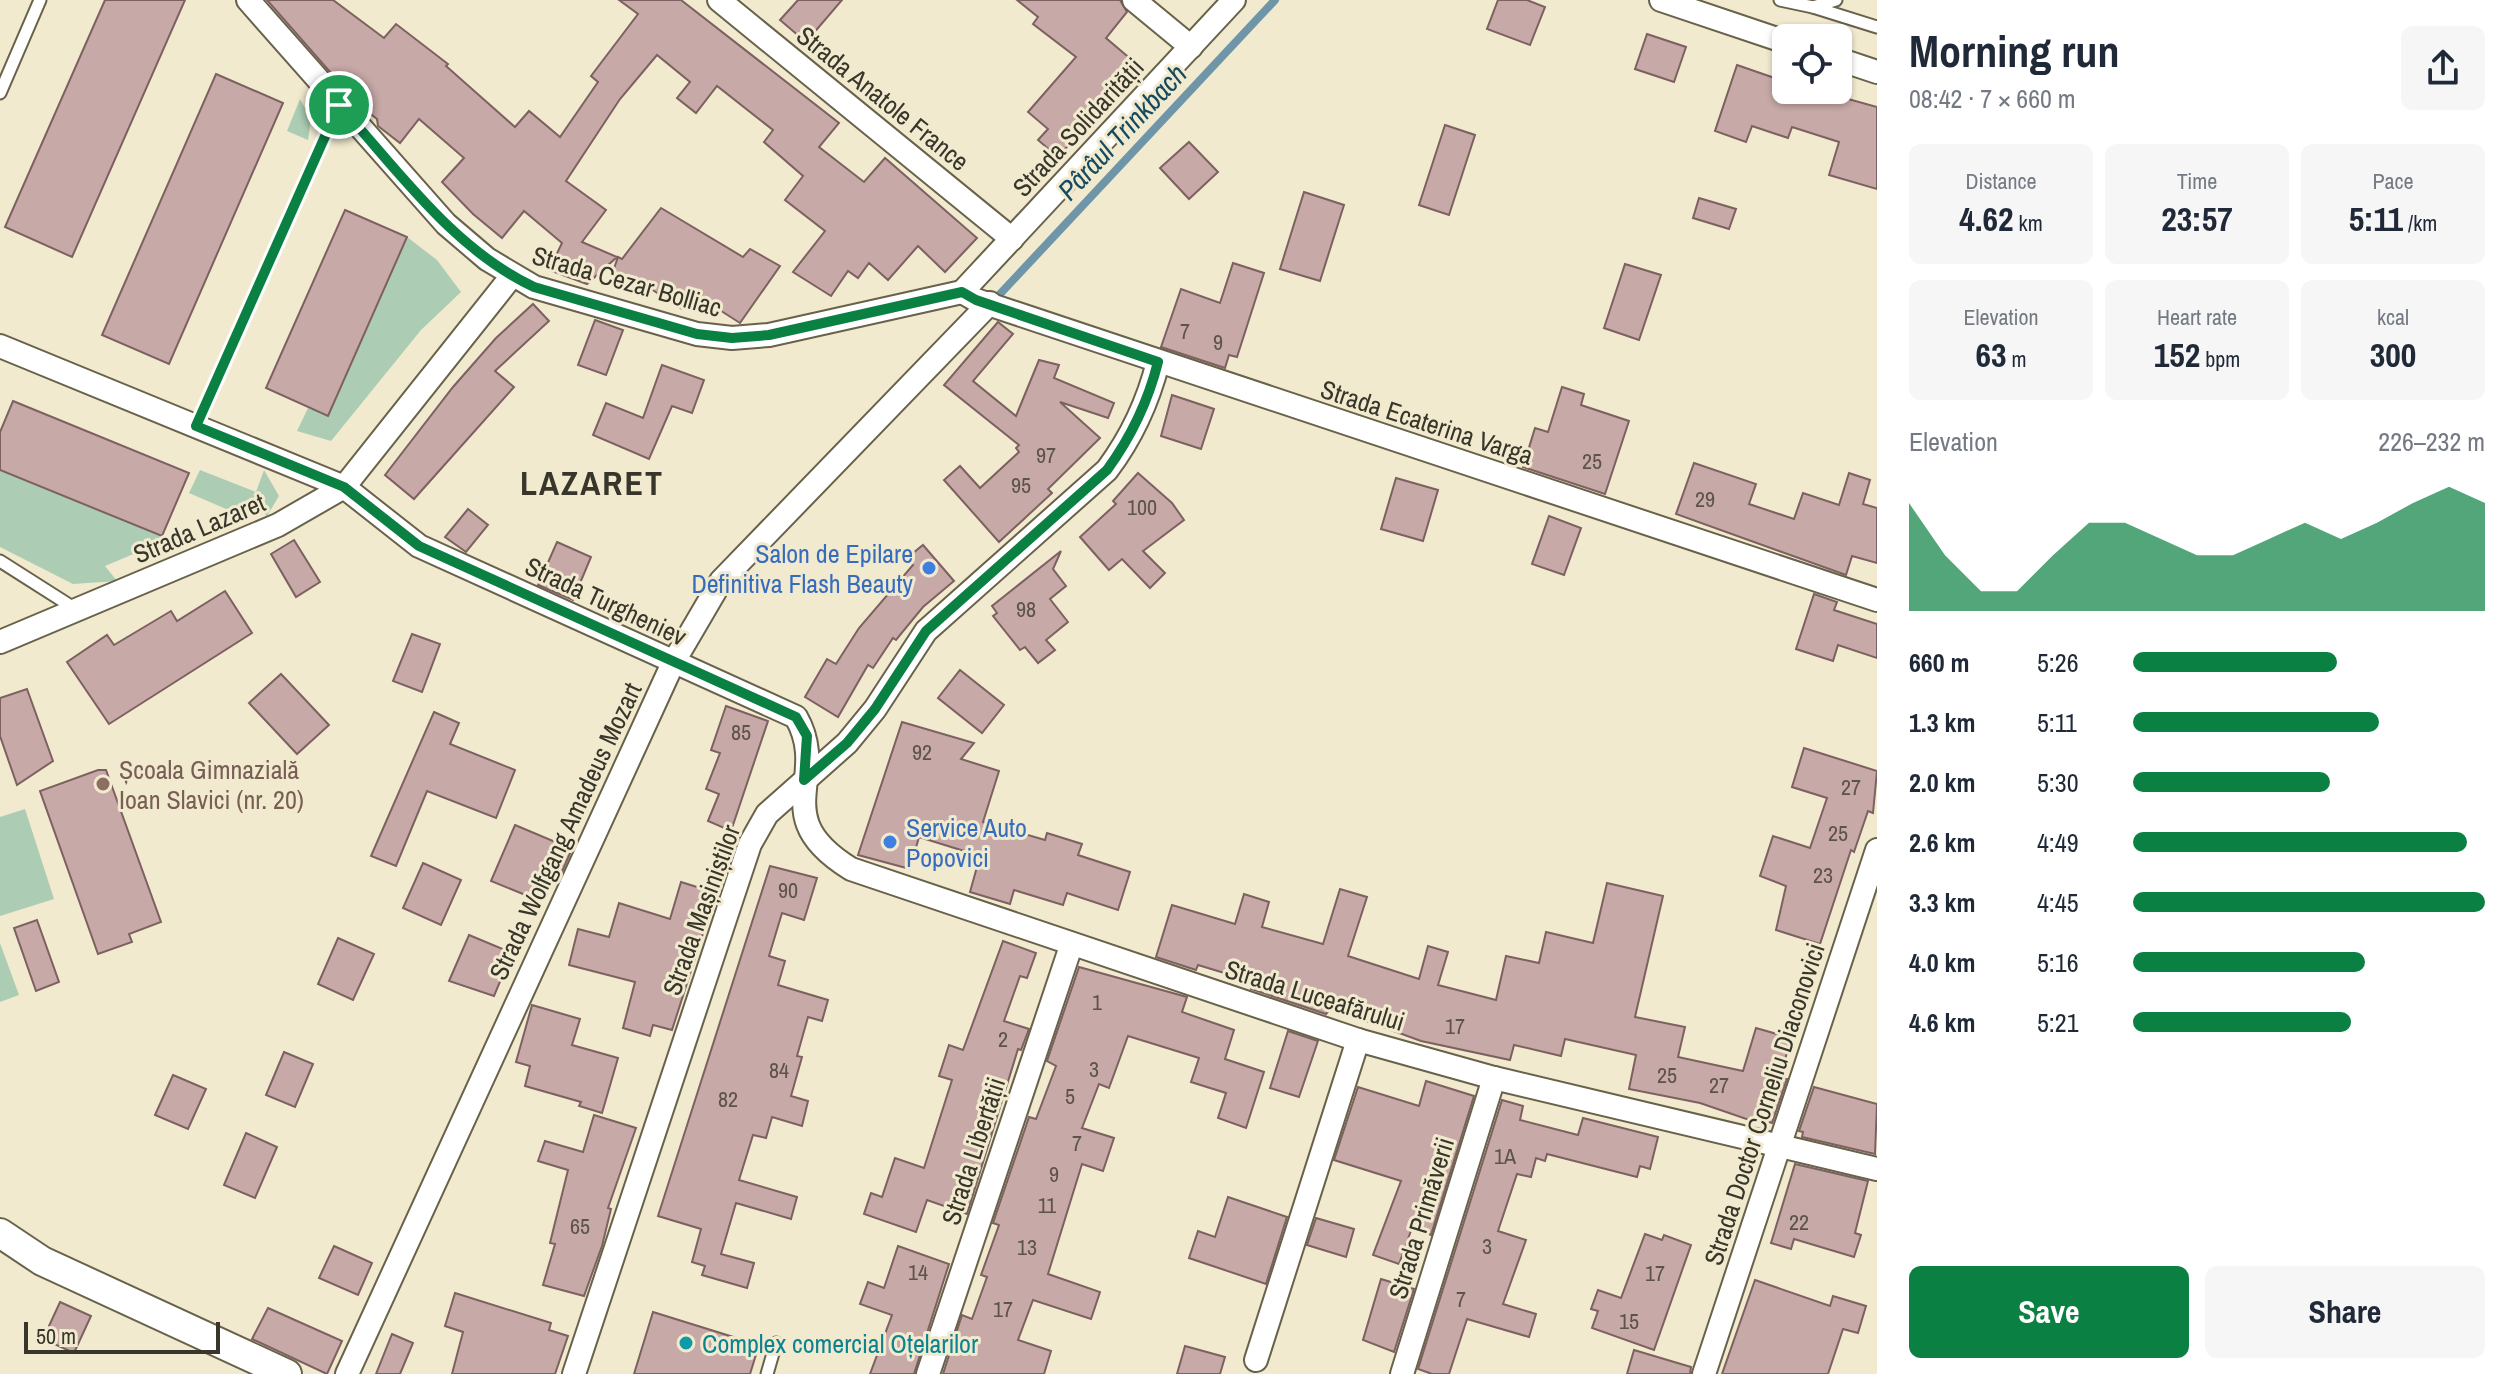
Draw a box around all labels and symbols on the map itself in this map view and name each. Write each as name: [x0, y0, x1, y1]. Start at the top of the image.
street label: Strada Anatole France: [790, 18, 976, 178]
street label: Strada Solidarității: [1005, 50, 1151, 204]
water label: Pârâul Trinkbach: [1049, 56, 1195, 208]
pin: [305, 71, 373, 139]
street label: Strada Cezar Bolliac: [528, 237, 726, 325]
house number: 7: [1180, 316, 1190, 346]
house number: 9: [1213, 327, 1223, 357]
street label: Strada Ecaterina Varga: [1316, 371, 1538, 473]
house number: 97: [1036, 440, 1056, 470]
house number: 25: [1582, 446, 1602, 476]
district label: LAZARET: [520, 460, 664, 506]
house number: 95: [1011, 470, 1031, 500]
house number: 29: [1695, 484, 1715, 514]
street label: Strada Lazaret: [128, 485, 270, 571]
house number: 100: [1127, 492, 1157, 522]
place label: Salon de Epilare Definitiva Flash Beauty: [691, 536, 913, 601]
street label: Strada Turgheniev: [520, 548, 693, 654]
marker: Salon de Epilare Definitiva Flash Beauty: [920, 559, 938, 577]
house number: 98: [1016, 594, 1036, 624]
street label: Strada Wolfgang Amadeus Mozart: [481, 677, 649, 985]
house number: 85: [731, 717, 751, 747]
house number: 92: [912, 737, 932, 767]
place label: Școala Gimnazială Ioan Slavici (nr. 20): [119, 752, 304, 817]
house number: 27: [1841, 772, 1861, 802]
marker: Școala Gimnazială Ioan Slavici (nr. 20): [94, 775, 112, 793]
place label: Service Auto Popovici: [906, 810, 1027, 875]
house number: 25: [1828, 818, 1848, 848]
street label: Strada Mașiniștilor: [654, 820, 748, 1000]
marker: Service Auto Popovici: [881, 833, 899, 851]
house number: 23: [1813, 860, 1833, 890]
house number: 90: [778, 875, 798, 905]
street label: Strada Doctor Corneliu Diaconovici: [1695, 939, 1833, 1269]
street label: Strada Luceafărului: [1221, 951, 1409, 1039]
house number: 1: [1092, 987, 1102, 1017]
house number: 17: [1445, 1011, 1465, 1041]
house number: 2: [998, 1024, 1008, 1054]
house number: 3: [1089, 1054, 1099, 1084]
house number: 84: [769, 1055, 789, 1085]
house number: 25: [1657, 1060, 1677, 1090]
house number: 27: [1709, 1070, 1729, 1100]
street label: Strada Libertății: [933, 1073, 1013, 1229]
house number: 5: [1065, 1081, 1075, 1111]
house number: 82: [718, 1084, 738, 1114]
house number: 7: [1072, 1128, 1082, 1158]
street label: Strada Primăverii: [1380, 1133, 1462, 1303]
house number: 1A: [1494, 1141, 1517, 1171]
house number: 9: [1049, 1159, 1059, 1189]
house number: 11: [1038, 1190, 1056, 1220]
house number: 22: [1789, 1207, 1809, 1237]
house number: 65: [570, 1211, 590, 1241]
house number: 3: [1482, 1231, 1492, 1261]
house number: 13: [1017, 1232, 1037, 1262]
house number: 14: [908, 1257, 928, 1287]
house number: 17: [1645, 1258, 1665, 1288]
house number: 7: [1456, 1284, 1466, 1314]
house number: 17: [993, 1294, 1013, 1324]
house number: 15: [1619, 1306, 1639, 1336]
scale bar: [24, 1318, 220, 1354]
place label: Complex comercial Oțelarilor: [702, 1326, 978, 1361]
marker: Complex comercial Oțelarilor: [677, 1334, 695, 1352]

